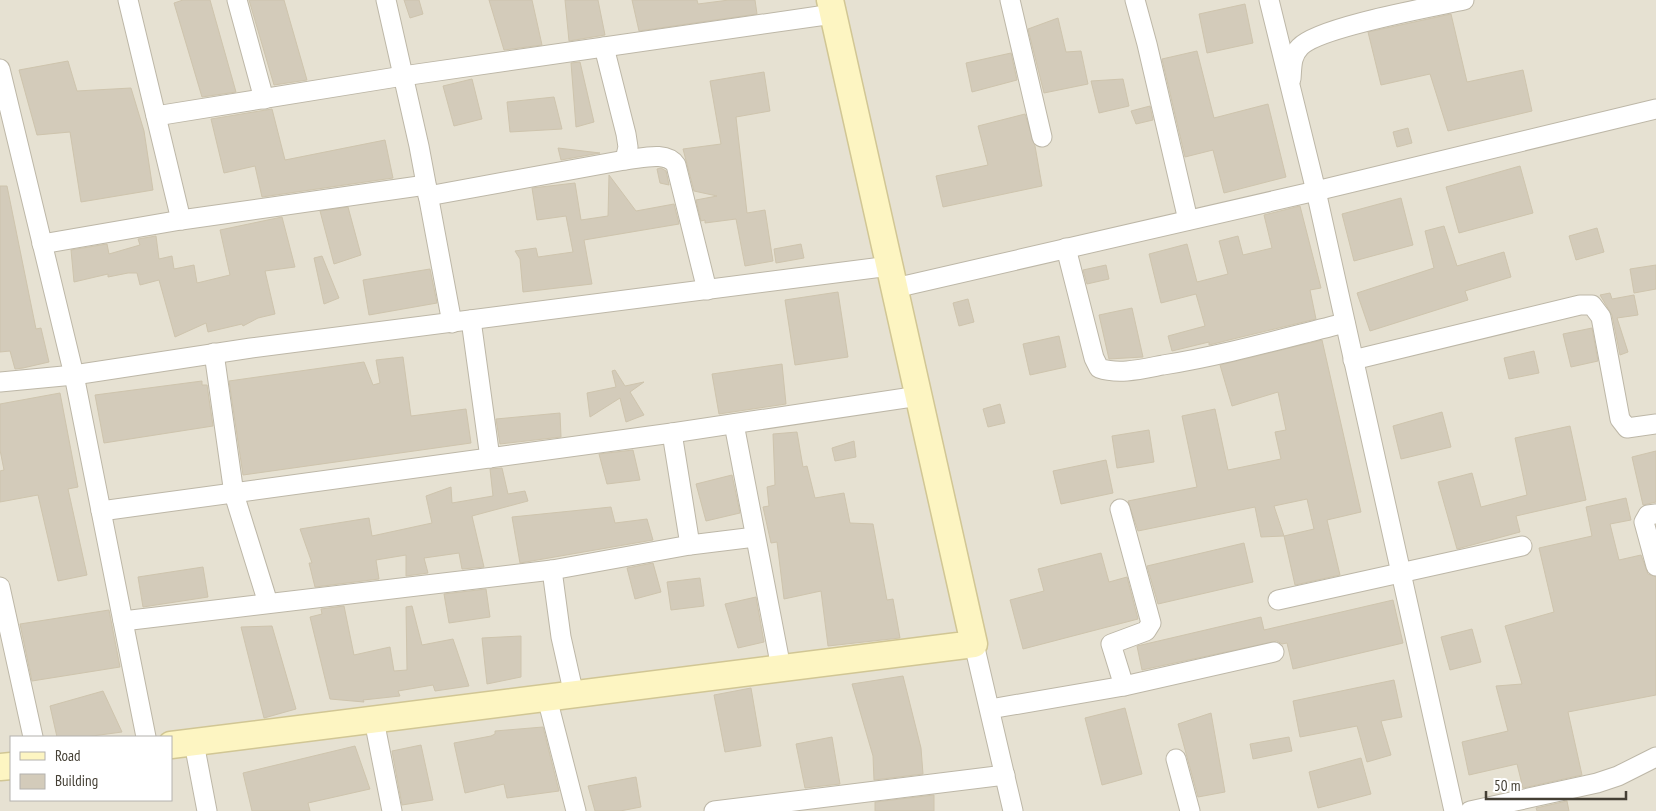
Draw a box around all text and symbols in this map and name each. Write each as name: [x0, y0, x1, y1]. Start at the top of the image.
legend: [10, 736, 172, 801]
text: Road: [55, 746, 81, 765]
scale bar: [1486, 768, 1626, 800]
text: Building: [55, 771, 98, 790]
text: 50 m: [1494, 776, 1520, 795]

